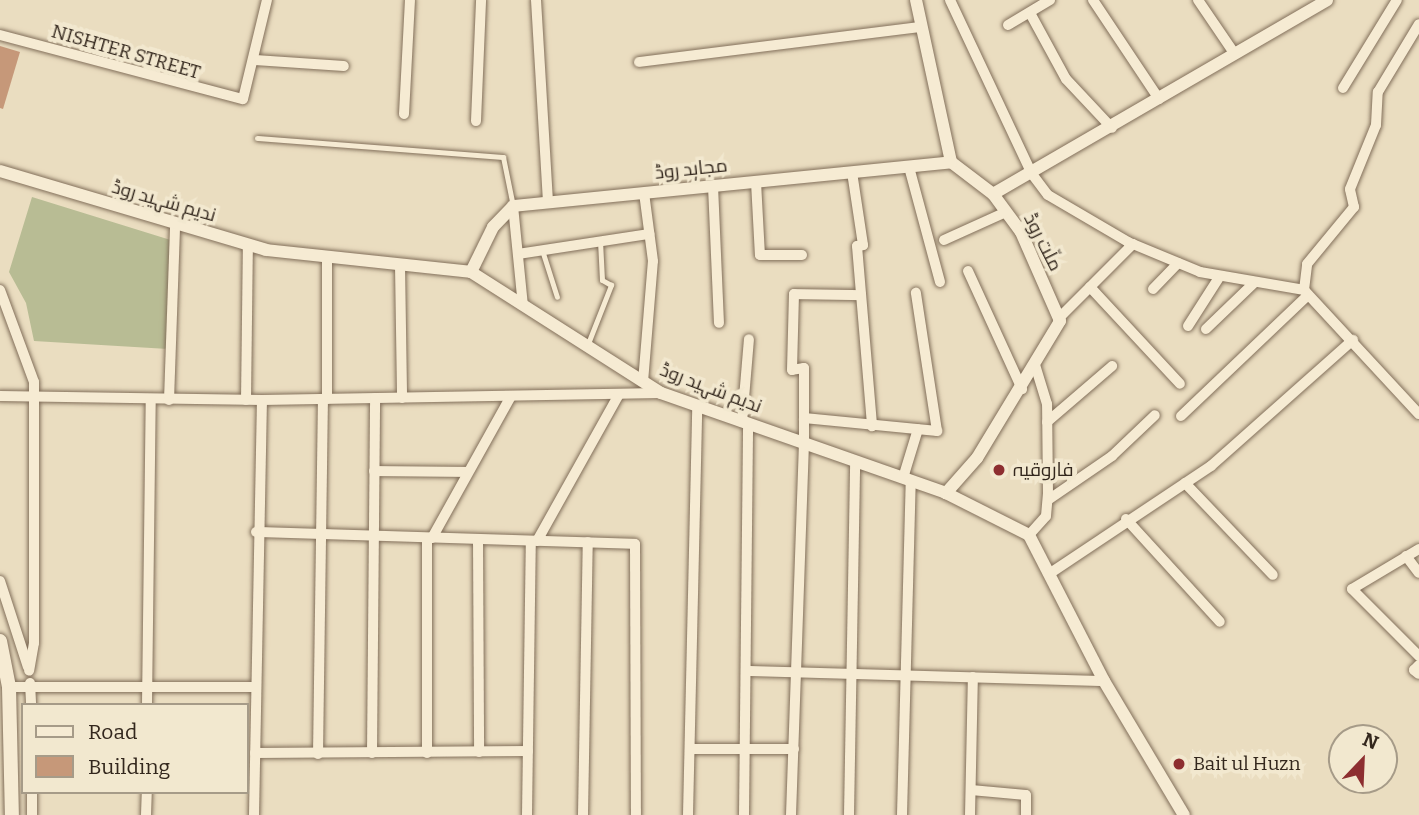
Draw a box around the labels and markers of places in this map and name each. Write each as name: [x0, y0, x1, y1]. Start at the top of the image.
place label: فاروقیہ: [1013, 459, 1074, 481]
marker: فاروقیہ: [991, 462, 1007, 478]
place label: Bait ul Huzn: [1193, 753, 1300, 775]
marker: Bait ul Huzn: [1171, 756, 1187, 772]

